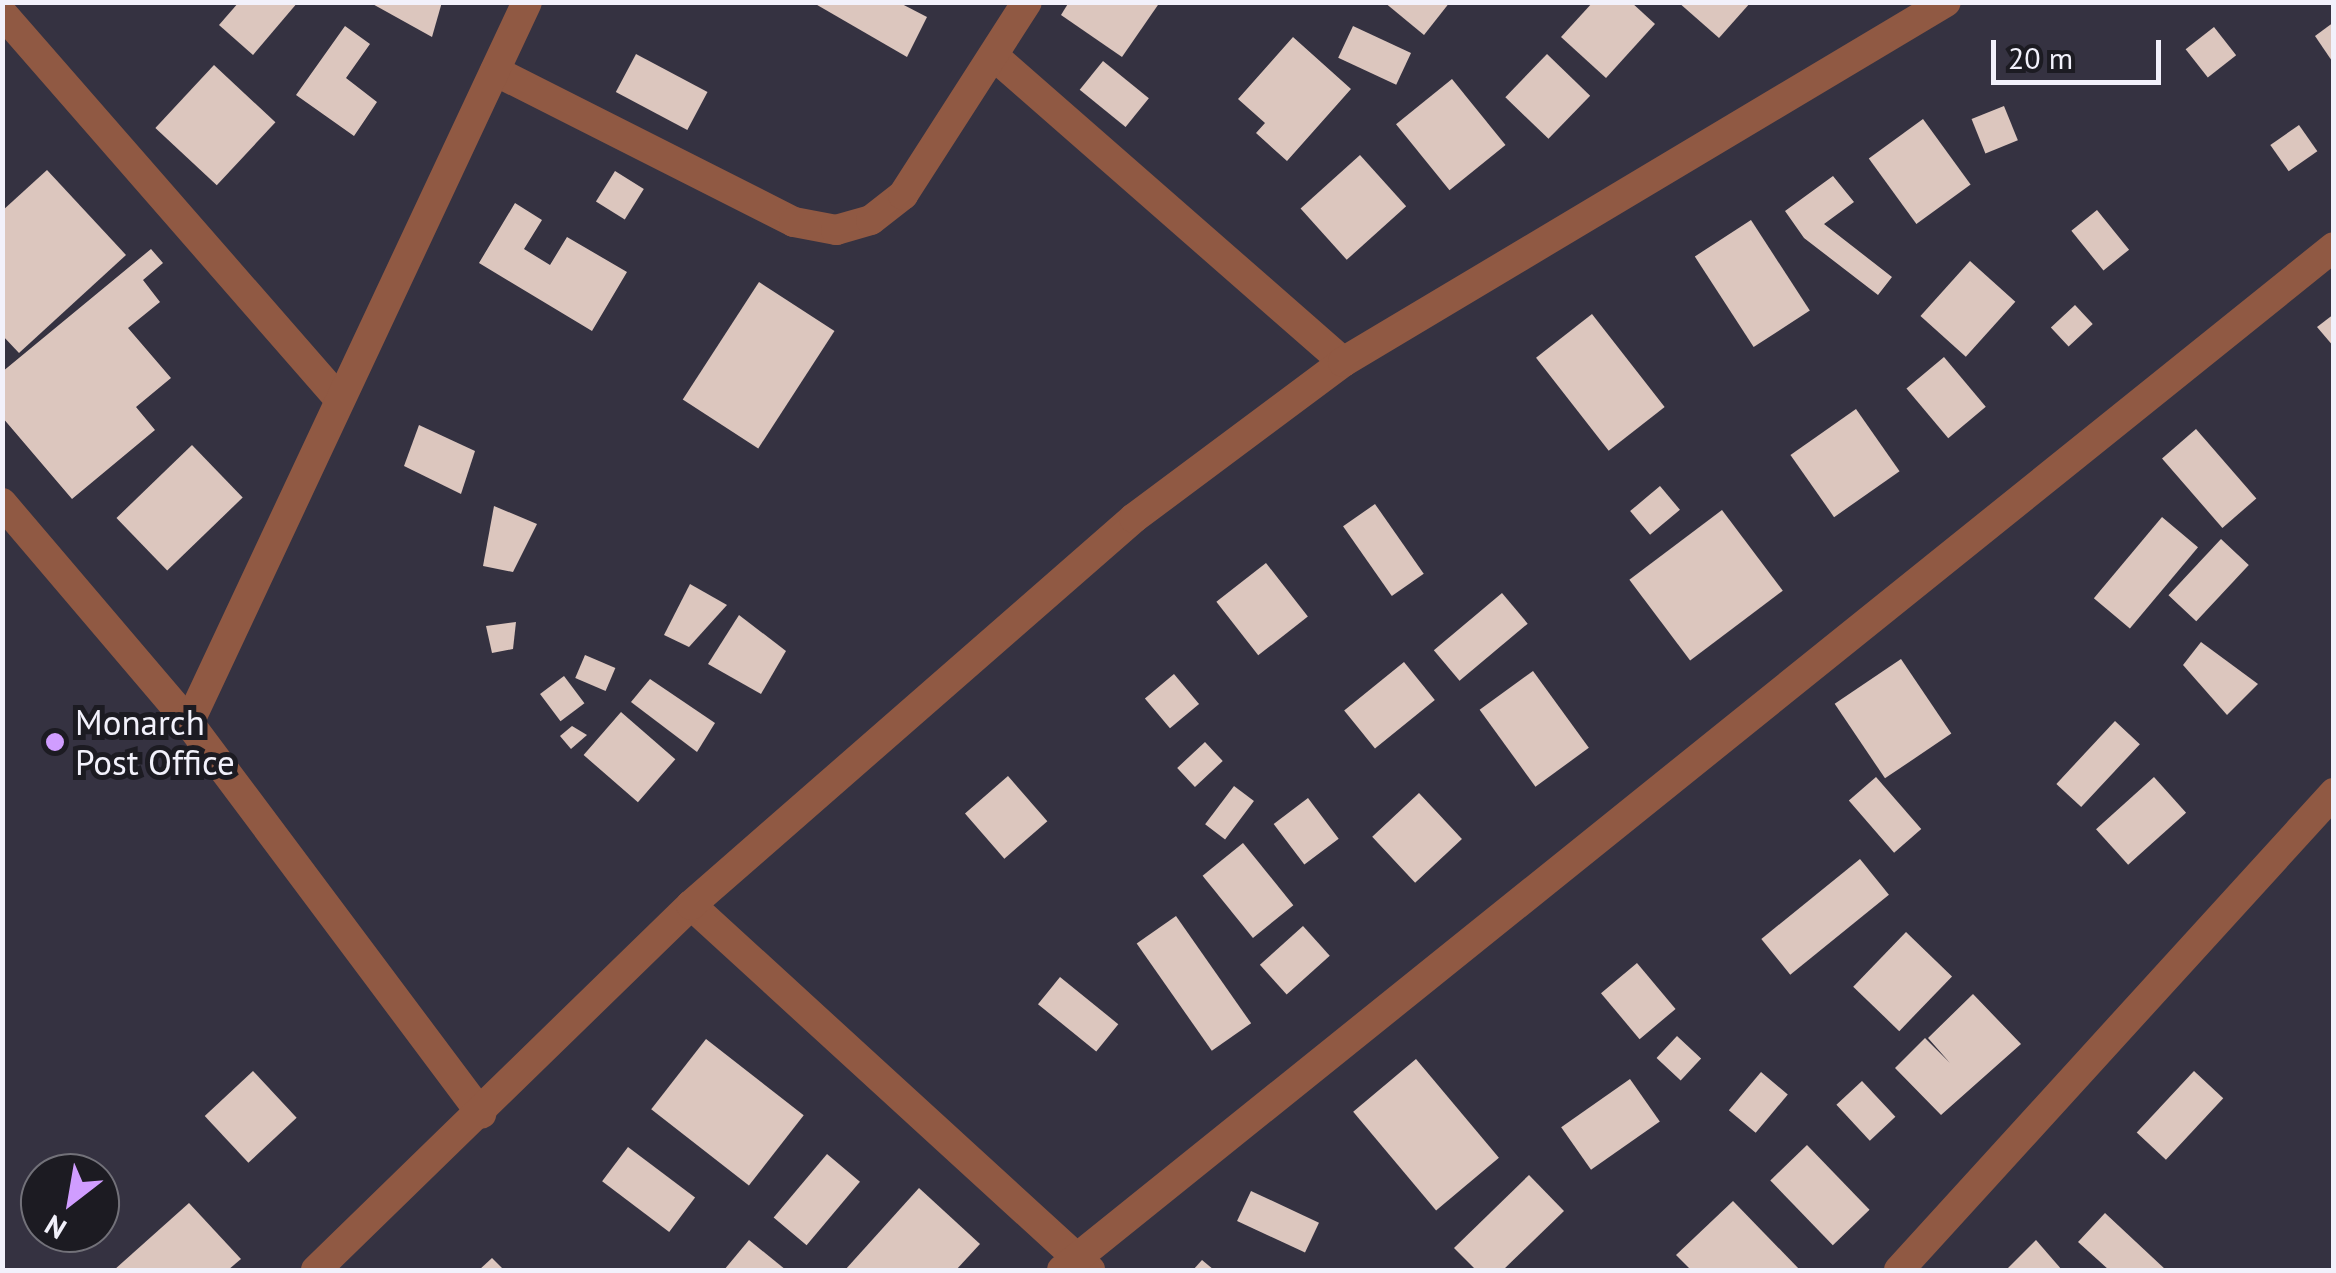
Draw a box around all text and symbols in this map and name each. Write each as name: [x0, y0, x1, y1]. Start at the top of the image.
scale bar: [1996, 20, 2166, 82]
text: 20 m: [2008, 38, 2073, 77]
place label: Monarch Post Office: [75, 701, 235, 783]
marker: Monarch Post Office: [44, 731, 66, 753]
north arrow: [20, 1153, 120, 1253]
text: N: [38, 1207, 73, 1248]

